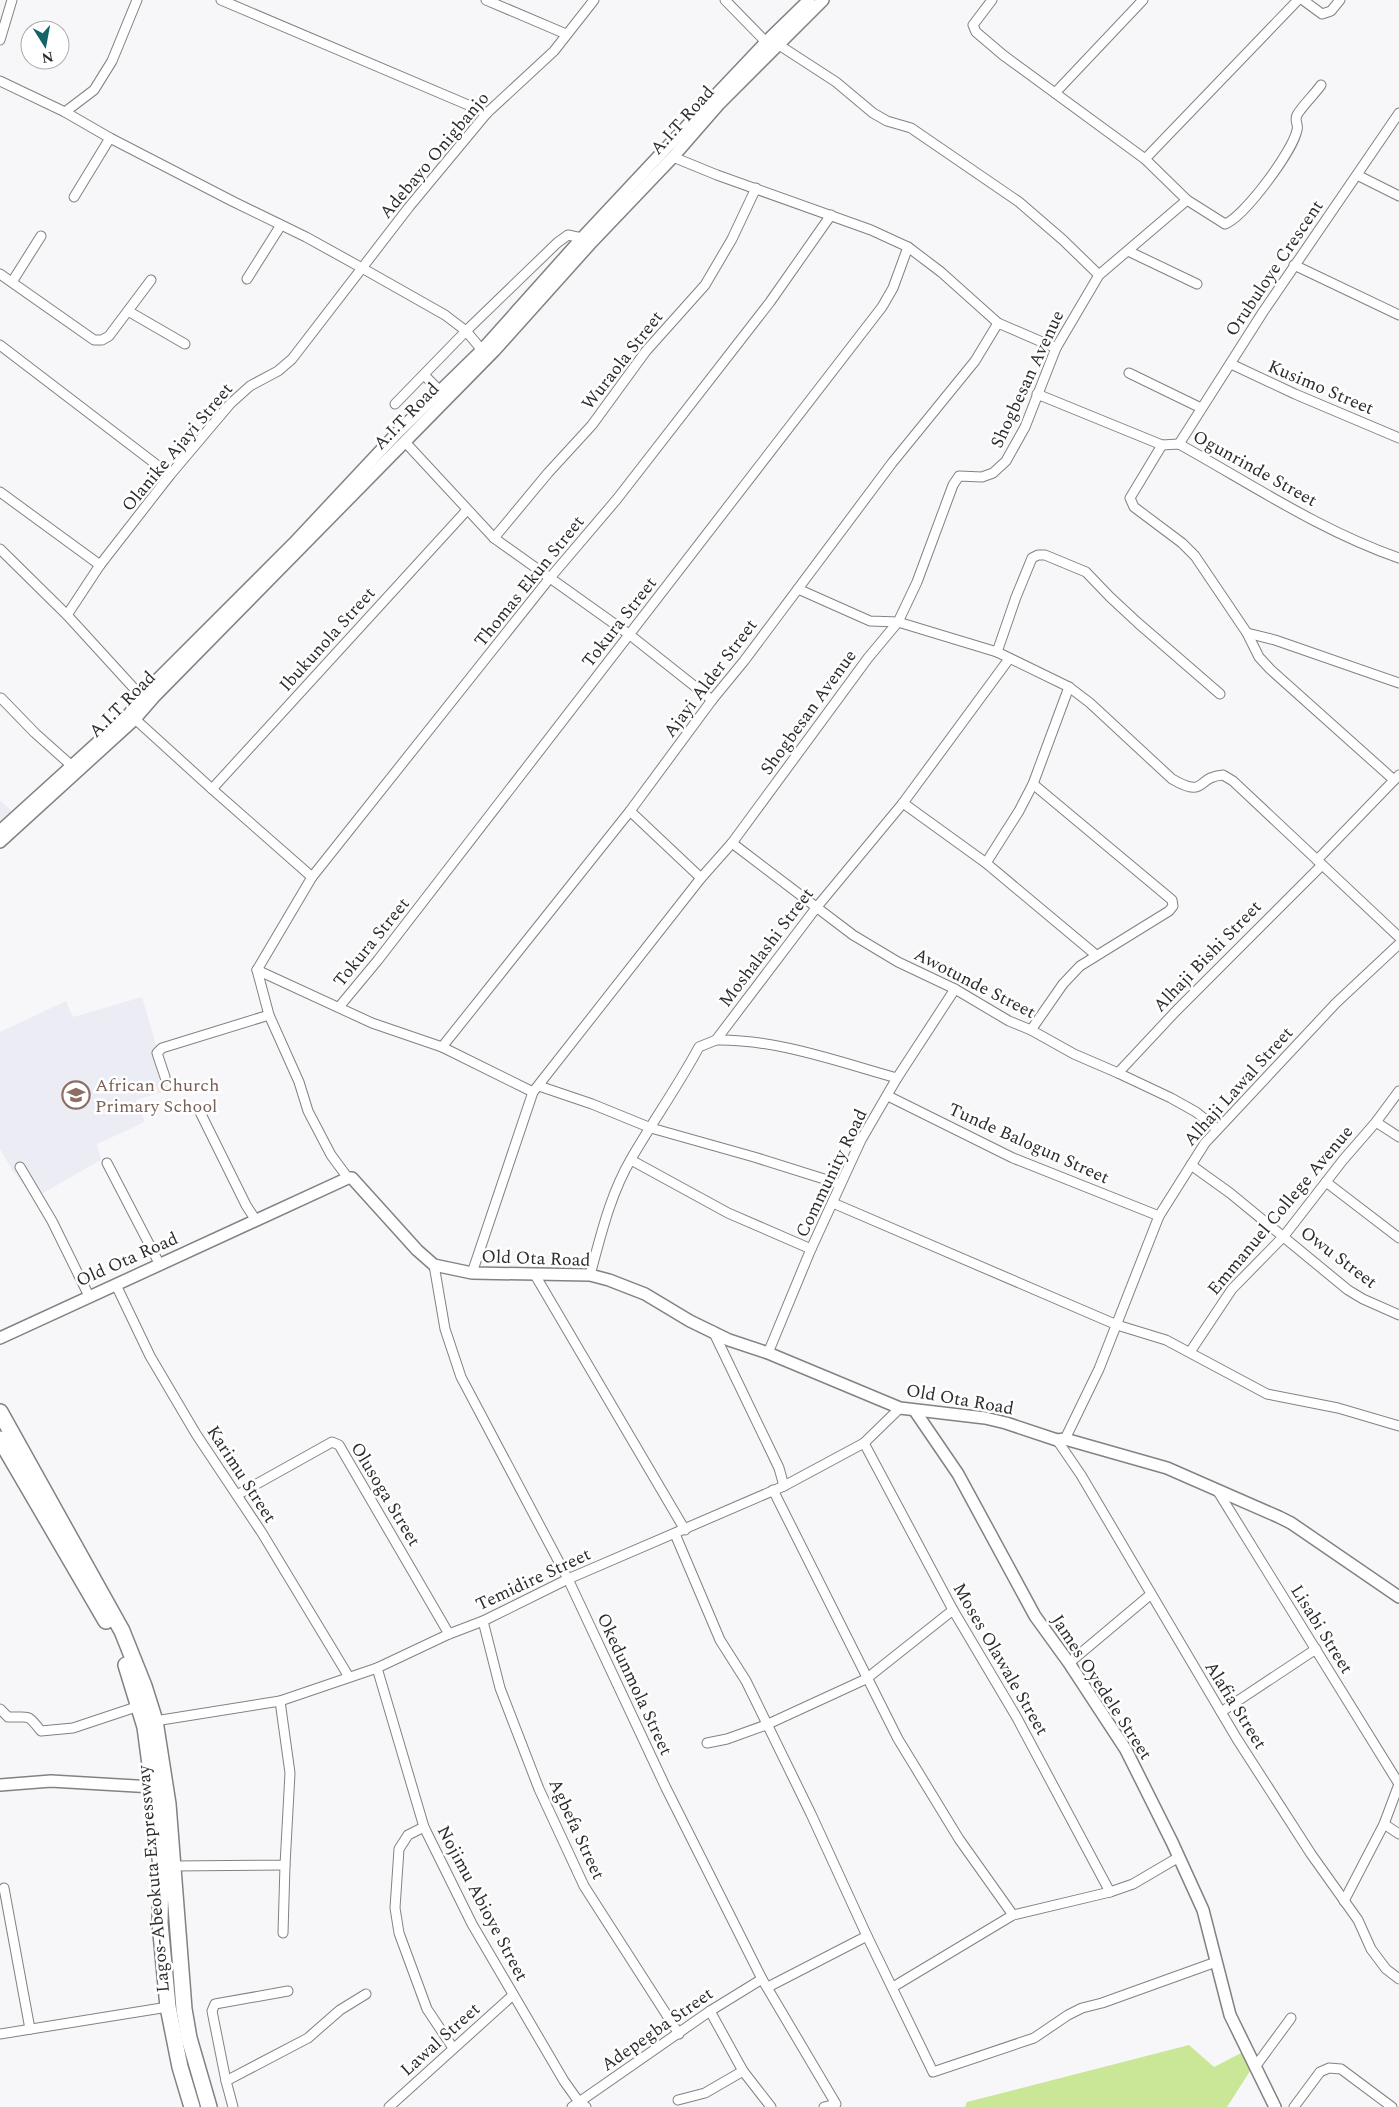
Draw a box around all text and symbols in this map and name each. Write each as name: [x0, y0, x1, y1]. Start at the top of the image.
north arrow: [20, 20, 70, 70]
text: N: [40, 46, 55, 69]
street label: A.I.T Road: [644, 80, 721, 161]
street label: Adebayo Onigbanjo: [373, 86, 496, 225]
street label: Orubuloye Crescent: [1219, 195, 1330, 342]
street label: Wuraola Street: [575, 305, 670, 416]
street label: Shogbesan Avenue: [984, 306, 1071, 453]
street label: Kusimo Street: [1264, 353, 1378, 422]
street label: A.I.T Road: [367, 376, 446, 456]
street label: Olanike Ajayi Street: [115, 377, 239, 518]
street label: Ogunrinde Street: [1188, 423, 1322, 514]
street label: Thomas Ekun Street: [468, 510, 591, 653]
street label: Tokura Street: [575, 571, 664, 673]
street label: Ibukunola Street: [273, 581, 382, 698]
street label: Ajayi Alder Street: [657, 613, 764, 743]
street label: Shogbesan Avenue: [754, 644, 863, 781]
street label: A.I.T Road: [83, 665, 162, 744]
street label: Moshalashi Street: [712, 882, 820, 1013]
street label: Tokura Street: [327, 892, 416, 993]
street label: Alhaji Bishi Street: [1147, 894, 1268, 1018]
street label: Awotunde Street: [909, 941, 1040, 1026]
street label: Alhaji Lawal Street: [1177, 1020, 1300, 1152]
place label: African Church Primary School: [95, 1072, 219, 1120]
school or university icon: African Church Primary School: [61, 1080, 91, 1110]
street label: Tunde Balogun Street: [944, 1096, 1114, 1191]
street label: Community Road: [789, 1104, 874, 1242]
street label: Emmanuel College Avenue: [1201, 1119, 1360, 1301]
street label: Owu Street: [1295, 1219, 1383, 1295]
street label: Old Ota Road: [72, 1225, 183, 1294]
street label: Old Ota Road: [481, 1243, 591, 1274]
street label: Old Ota Road: [904, 1377, 1016, 1422]
street label: Karimu Street: [200, 1420, 283, 1528]
street label: Olusoga Street: [344, 1437, 427, 1552]
street label: Temidire Street: [471, 1541, 595, 1618]
street label: Moses Olawale Street: [946, 1578, 1055, 1741]
street label: Lisabi Street: [1283, 1579, 1360, 1679]
street label: Okedunmola Street: [590, 1608, 679, 1760]
street label: James Oyedele Street: [1044, 1609, 1159, 1765]
street label: Alafia Street: [1198, 1656, 1273, 1755]
street label: Lagos-Abeokuta Expressway: [130, 1763, 177, 1994]
street label: Agbefa Street: [541, 1774, 612, 1884]
street label: Nojimu Abioye Street: [430, 1820, 535, 1986]
street label: Adepegba Street: [596, 1981, 719, 2078]
street label: Lawal Street: [394, 1996, 486, 2083]

